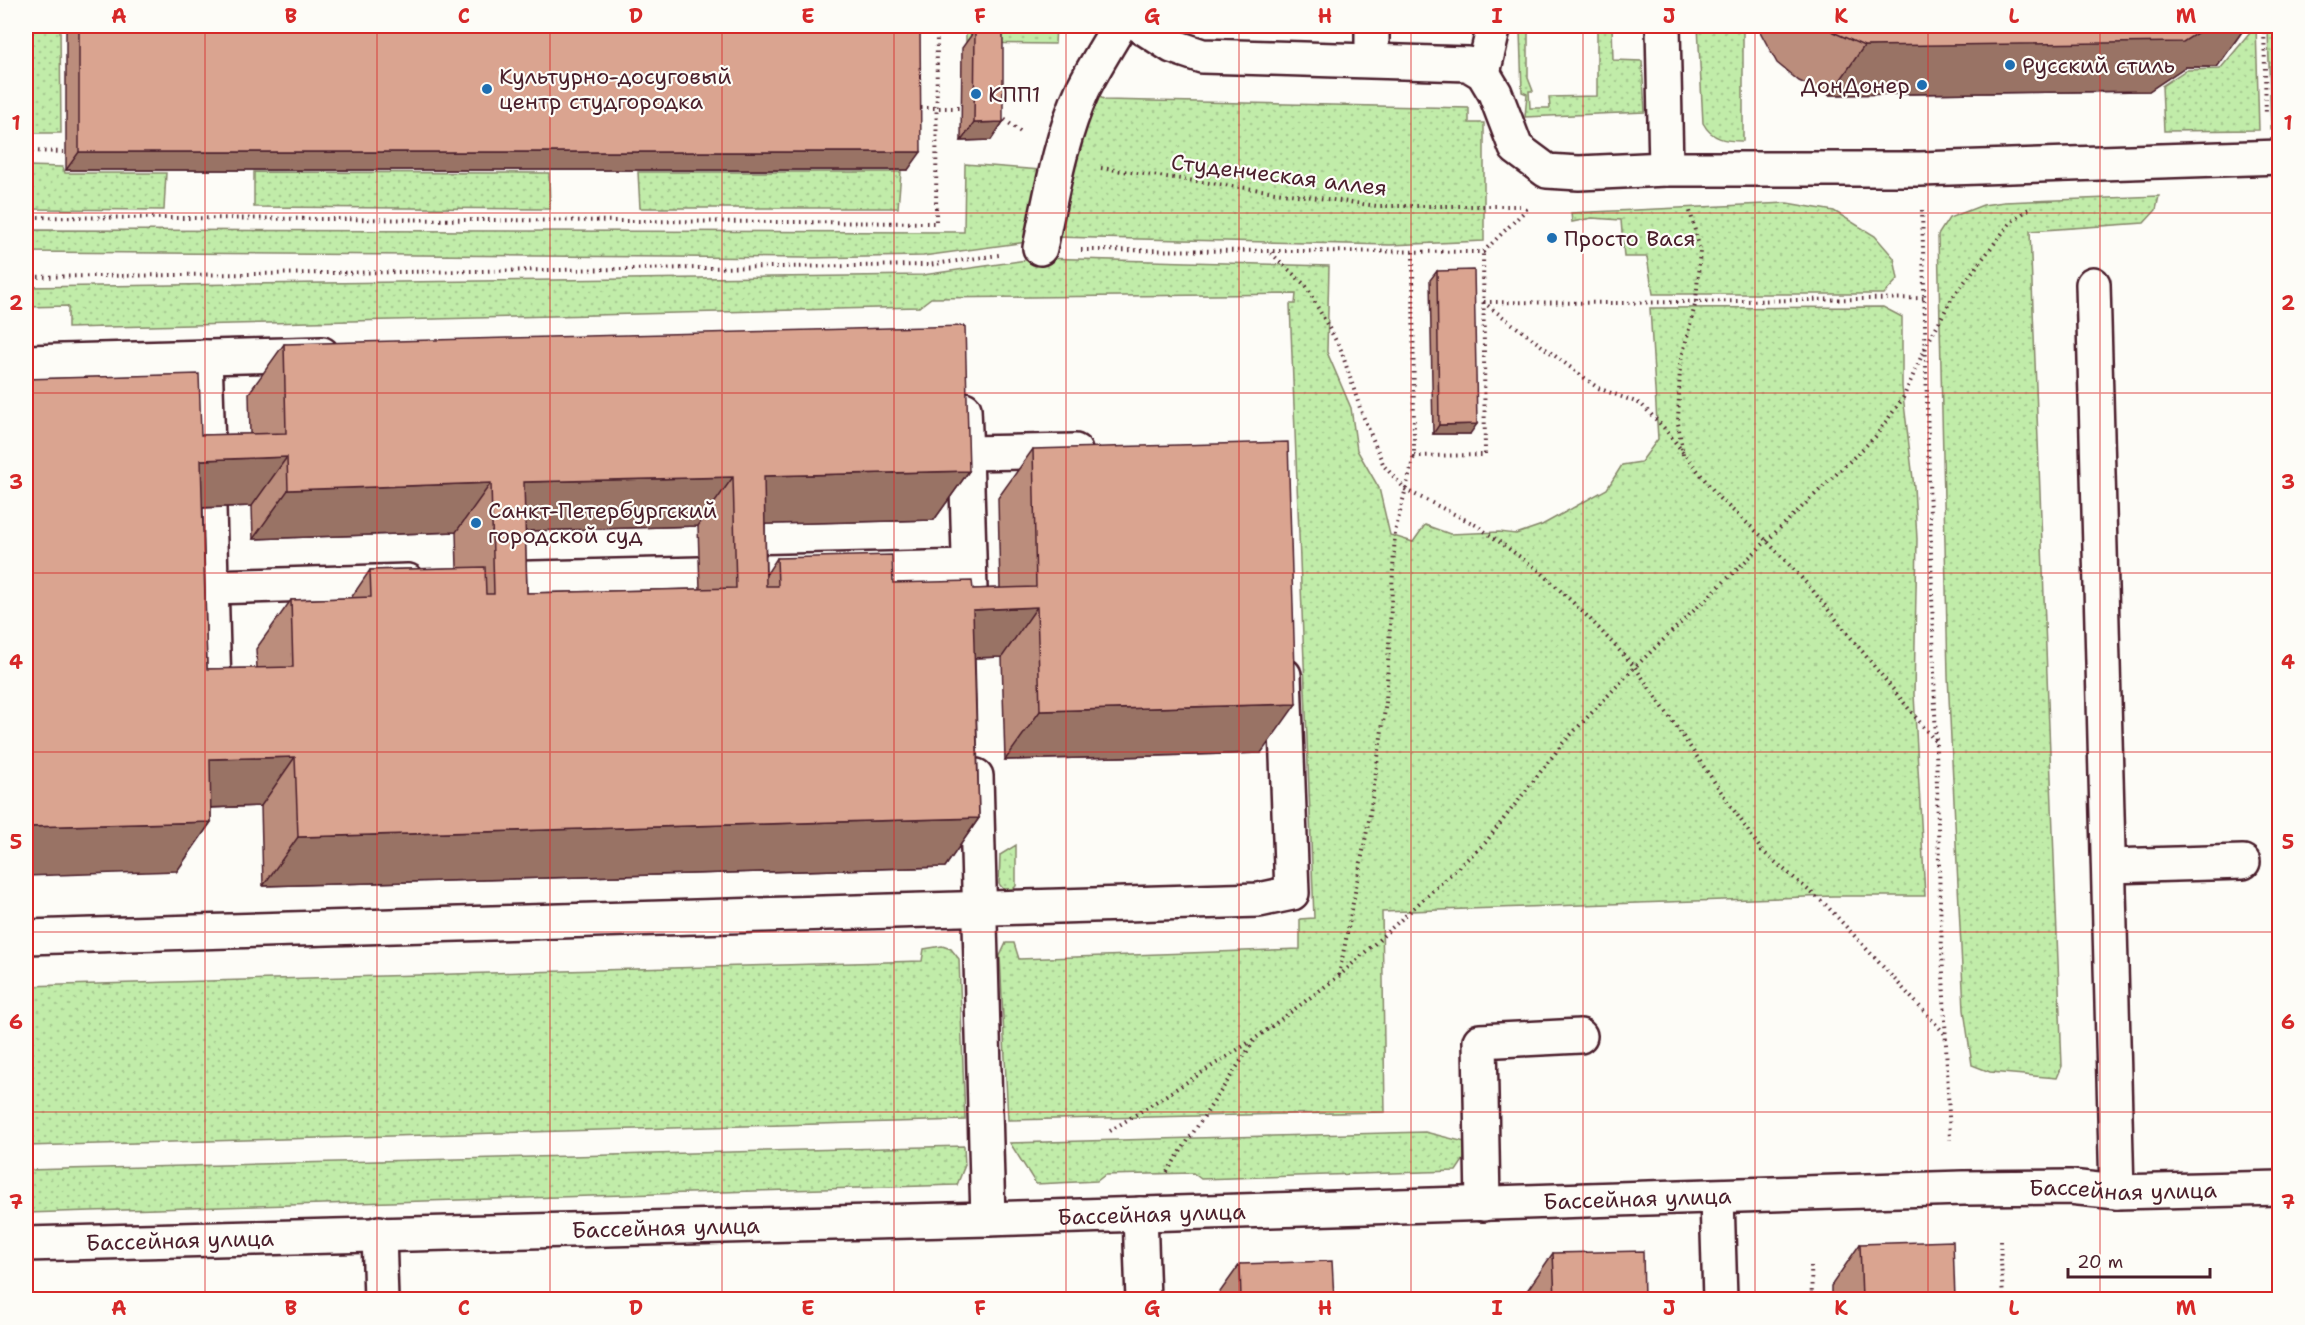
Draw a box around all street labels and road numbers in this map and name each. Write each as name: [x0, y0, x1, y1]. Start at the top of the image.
street label: Студенческая аллея: [1169, 147, 1389, 203]
street label: Бассейная улица: [2029, 1172, 2218, 1206]
street label: Бассейная улица: [1543, 1181, 1732, 1216]
street label: Бассейная улица: [1057, 1196, 1246, 1231]
street label: Бассейная улица: [571, 1210, 761, 1244]
street label: Бассейная улица: [86, 1223, 275, 1257]

